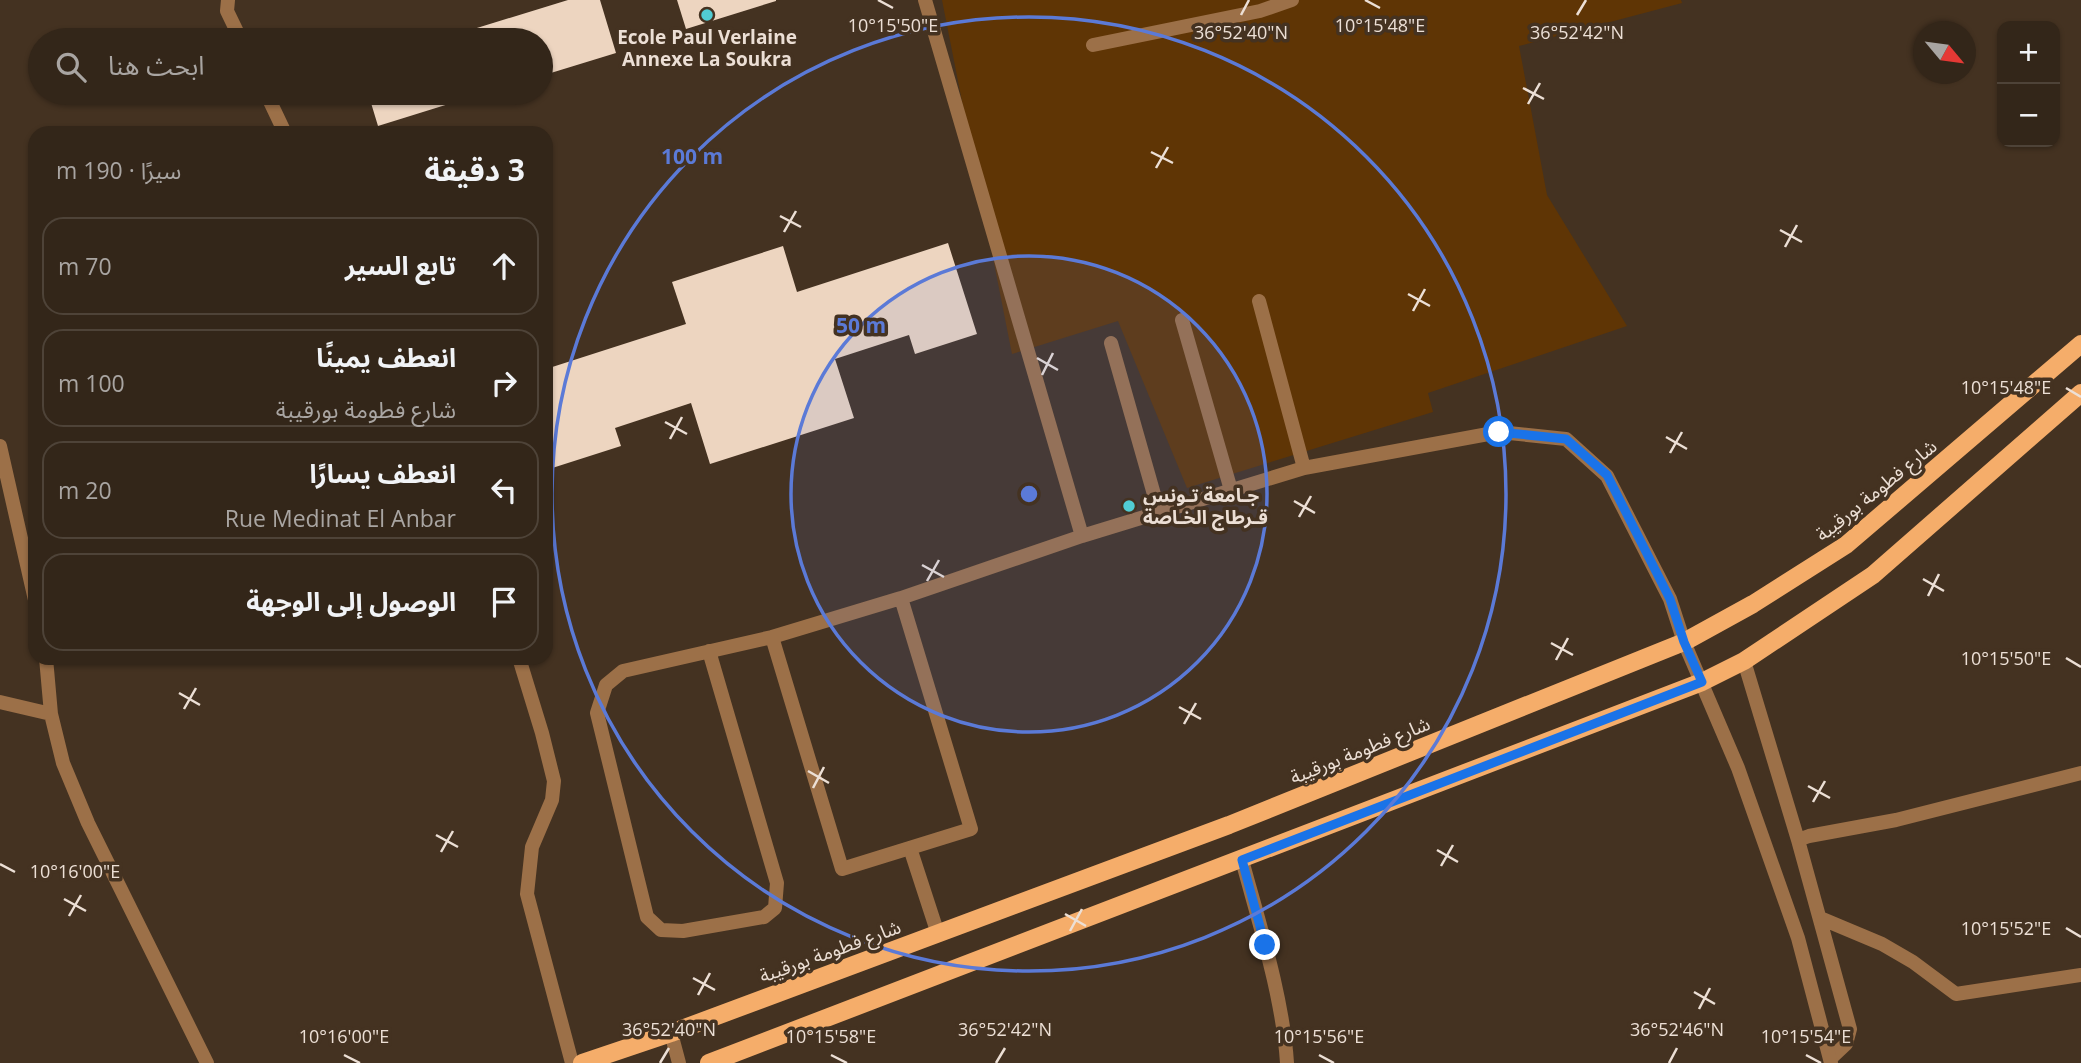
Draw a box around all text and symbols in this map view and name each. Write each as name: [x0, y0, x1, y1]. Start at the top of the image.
marker: Ecole Paul Verlaine Annexe La Soukra: [699, 7, 715, 23]
text: 10°15'50"E: [848, 13, 938, 37]
text: 10°15'48"E: [1335, 13, 1425, 37]
text: 36°52'40"N: [1194, 20, 1288, 44]
text: 36°52'42"N: [1530, 20, 1624, 44]
north arrow: [1913, 21, 1976, 84]
map controls: [1997, 21, 2060, 147]
button: +: [1997, 21, 2060, 84]
place label: Ecole Paul Verlaine Annexe La Soukra: [617, 24, 797, 72]
search box: [28, 28, 553, 105]
text: ابحث هنا: [108, 47, 204, 83]
icon: search: [52, 48, 90, 86]
button: −: [1997, 84, 2060, 147]
text: 100 m: [661, 142, 723, 170]
text: 3 دقيقة: [425, 149, 525, 190]
text: سيرًا · 190 m: [56, 154, 181, 186]
text: تابع السير: [345, 247, 456, 283]
icon: ahead: [485, 247, 523, 285]
text: 70 m: [58, 250, 112, 282]
text: 50 m: [836, 311, 886, 339]
text: انعطف يمينًا: [316, 339, 456, 375]
icon: right: [485, 364, 523, 402]
text: 100 m: [58, 367, 125, 399]
text: 10°15'48"E: [1961, 375, 2051, 399]
text: شارع فطومة بورقيبة: [276, 393, 456, 425]
route start: [1483, 416, 1514, 447]
street label: شارع فطومة بورقيبة: [1810, 433, 1943, 548]
text: انعطف يسارًا: [310, 455, 456, 491]
icon: left: [485, 471, 523, 509]
text: 20 m: [58, 474, 112, 506]
centre of rings: [1017, 482, 1041, 506]
place label: جـامعة تـونس قـرطاج الخـاصة: [1143, 482, 1268, 531]
marker: جـامعة تـونس قـرطاج الخـاصة: [1121, 498, 1137, 514]
text: Rue Medinat El Anbar: [225, 502, 456, 534]
text: الوصول إلى الوجهة: [246, 583, 456, 619]
icon: arrive: [485, 583, 523, 621]
text: 10°15'50"E: [1961, 646, 2051, 670]
street label: شارع فطومة بورقيبة: [1286, 710, 1434, 791]
text: 10°16'00"E: [30, 859, 120, 883]
street label: شارع فطومة بورقيبة: [756, 913, 905, 990]
text: 10°15'52"E: [1961, 916, 2051, 940]
route end: [1249, 929, 1280, 960]
text: 36°52'40"N: [622, 1017, 716, 1041]
text: 36°52'42"N: [958, 1017, 1052, 1041]
text: 36°52'46"N: [1630, 1017, 1724, 1041]
text: 10°16'00"E: [299, 1024, 389, 1048]
text: 10°15'58"E: [786, 1024, 876, 1048]
text: 10°15'56"E: [1274, 1024, 1364, 1048]
text: 10°15'54"E: [1761, 1024, 1851, 1048]

